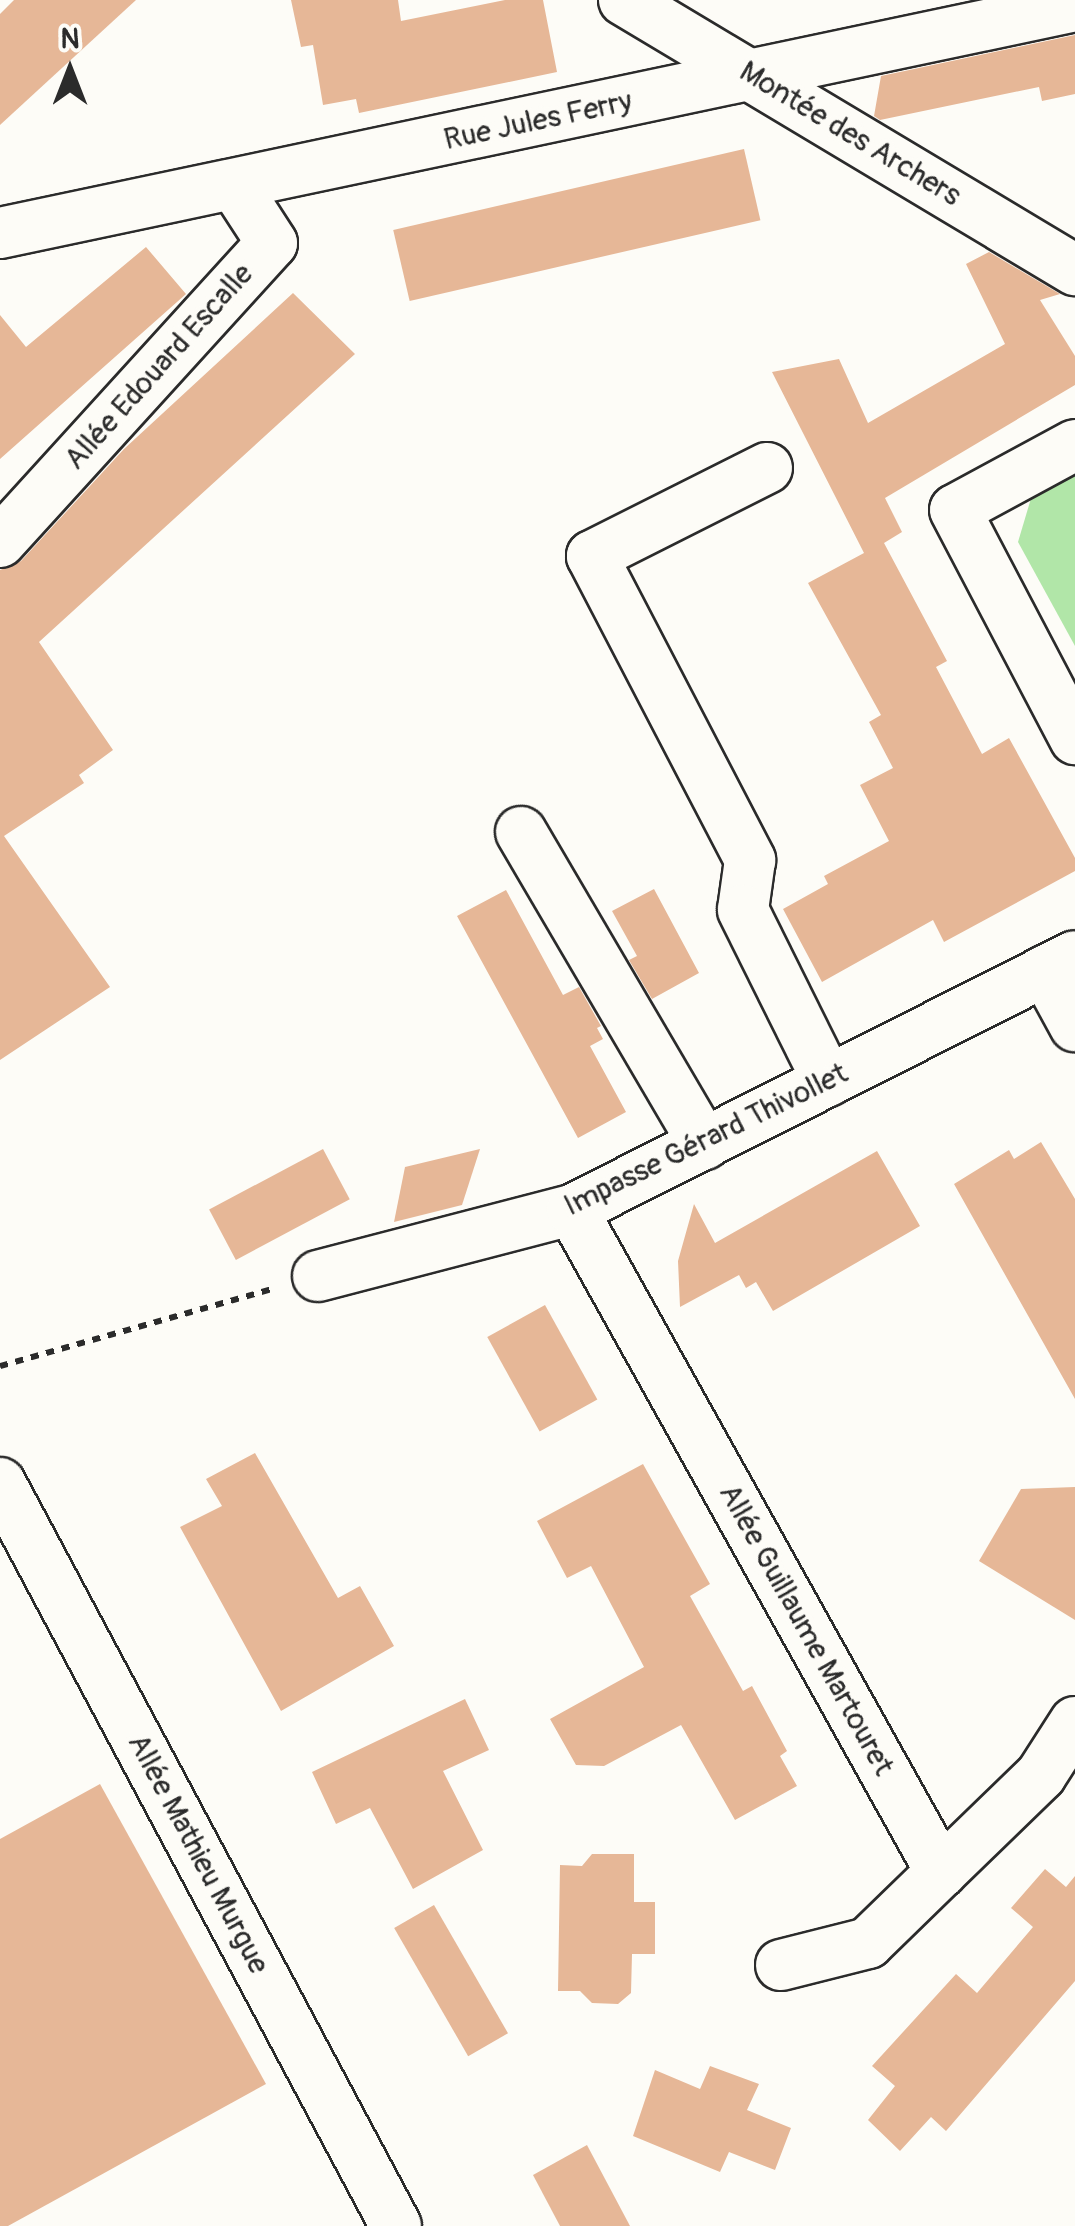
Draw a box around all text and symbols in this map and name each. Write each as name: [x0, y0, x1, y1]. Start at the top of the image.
north arrow: [20, 20, 120, 120]
text: N: [61, 22, 79, 57]
street label: Montée des Archers: [733, 54, 967, 214]
street label: Rue Jules Ferry: [441, 84, 635, 158]
street label: Allée Edouard Escalle: [57, 257, 261, 477]
street label: Impasse Gérard Thivollet: [558, 1056, 854, 1224]
street label: Allée Guillaume Martouret: [711, 1478, 901, 1782]
street label: Allée Mathieu Murgue: [120, 1728, 276, 1980]

